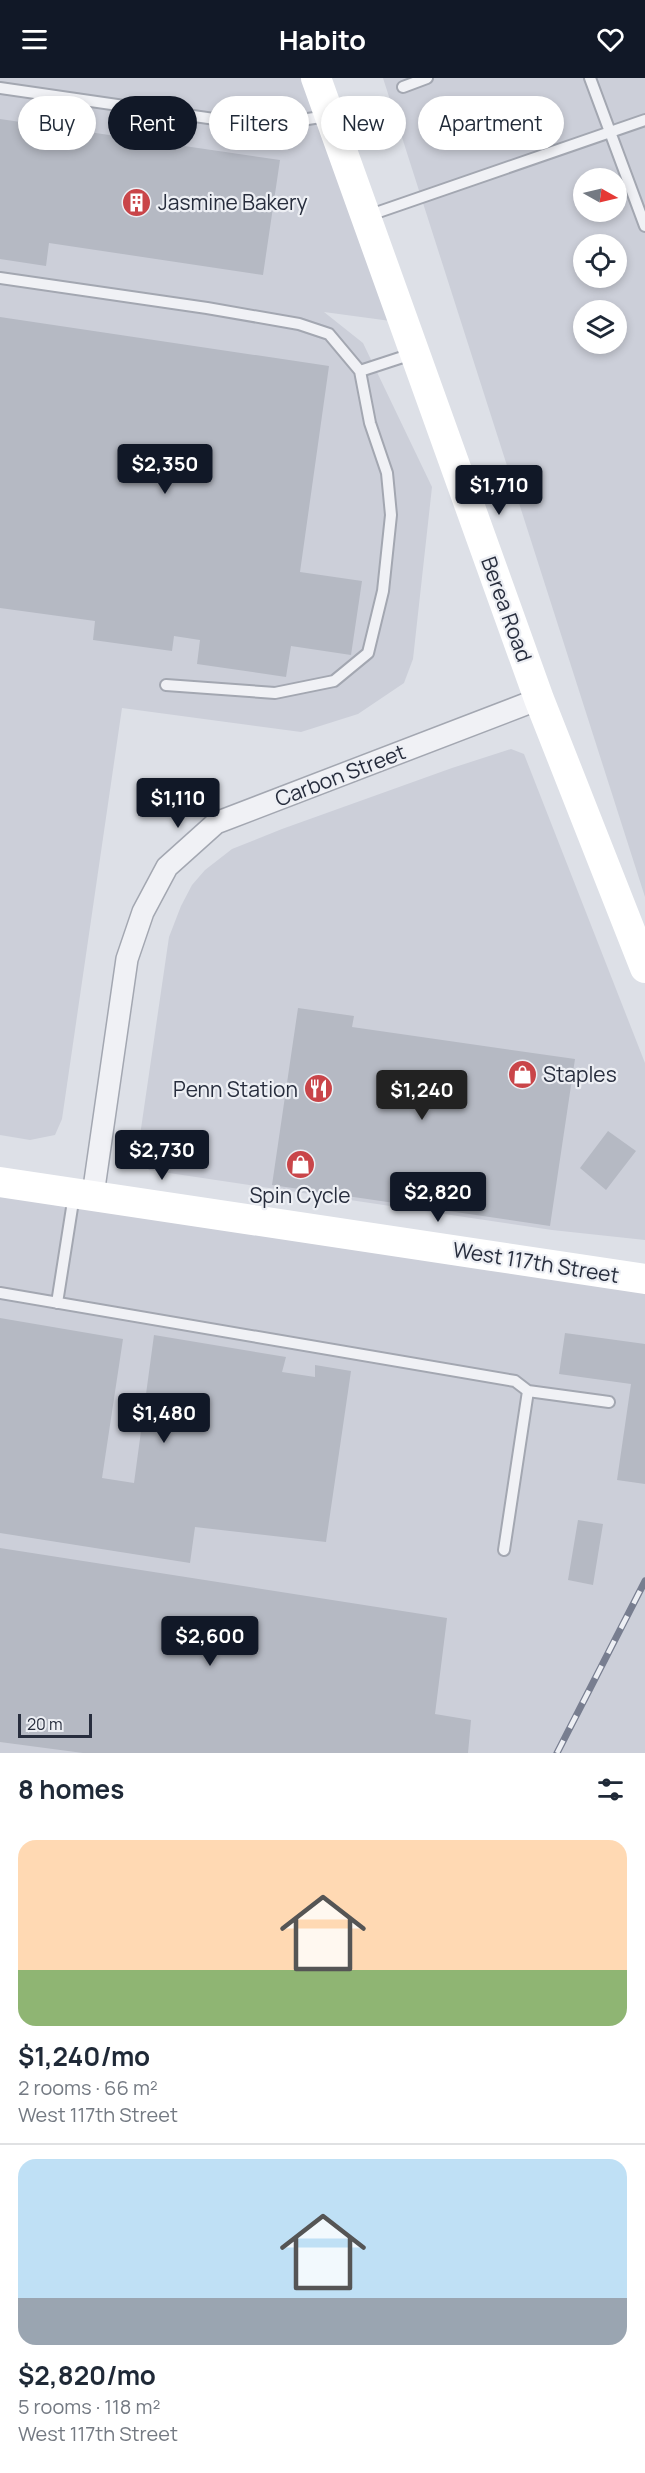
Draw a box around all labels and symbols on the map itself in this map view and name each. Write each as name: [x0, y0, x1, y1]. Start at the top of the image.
north arrow: [573, 168, 627, 222]
building icon: Jasmine Bakery: [121, 186, 153, 218]
place label: Jasmine Bakery: [158, 188, 308, 216]
pin: $2,350: [116, 444, 214, 495]
pin: $1,710: [450, 465, 548, 516]
street label: Berea Road: [475, 552, 539, 666]
street label: Carbon Street: [271, 737, 409, 813]
pin: $1,110: [129, 778, 227, 829]
shop icon: Staples: [506, 1058, 538, 1090]
place label: Staples: [543, 1060, 617, 1088]
pin: $1,240: [373, 1070, 471, 1121]
restaurant icon: Penn Station: [303, 1073, 335, 1105]
place label: Penn Station: [173, 1075, 298, 1103]
pin: $2,730: [113, 1130, 211, 1181]
shop icon: Spin Cycle: [284, 1148, 316, 1180]
pin: $2,820: [389, 1172, 487, 1223]
place label: Spin Cycle: [249, 1181, 351, 1209]
street label: West 117th Street: [451, 1235, 621, 1289]
pin: $1,480: [115, 1393, 213, 1444]
pin: $2,600: [161, 1616, 259, 1667]
scale bar: [18, 1711, 92, 1738]

